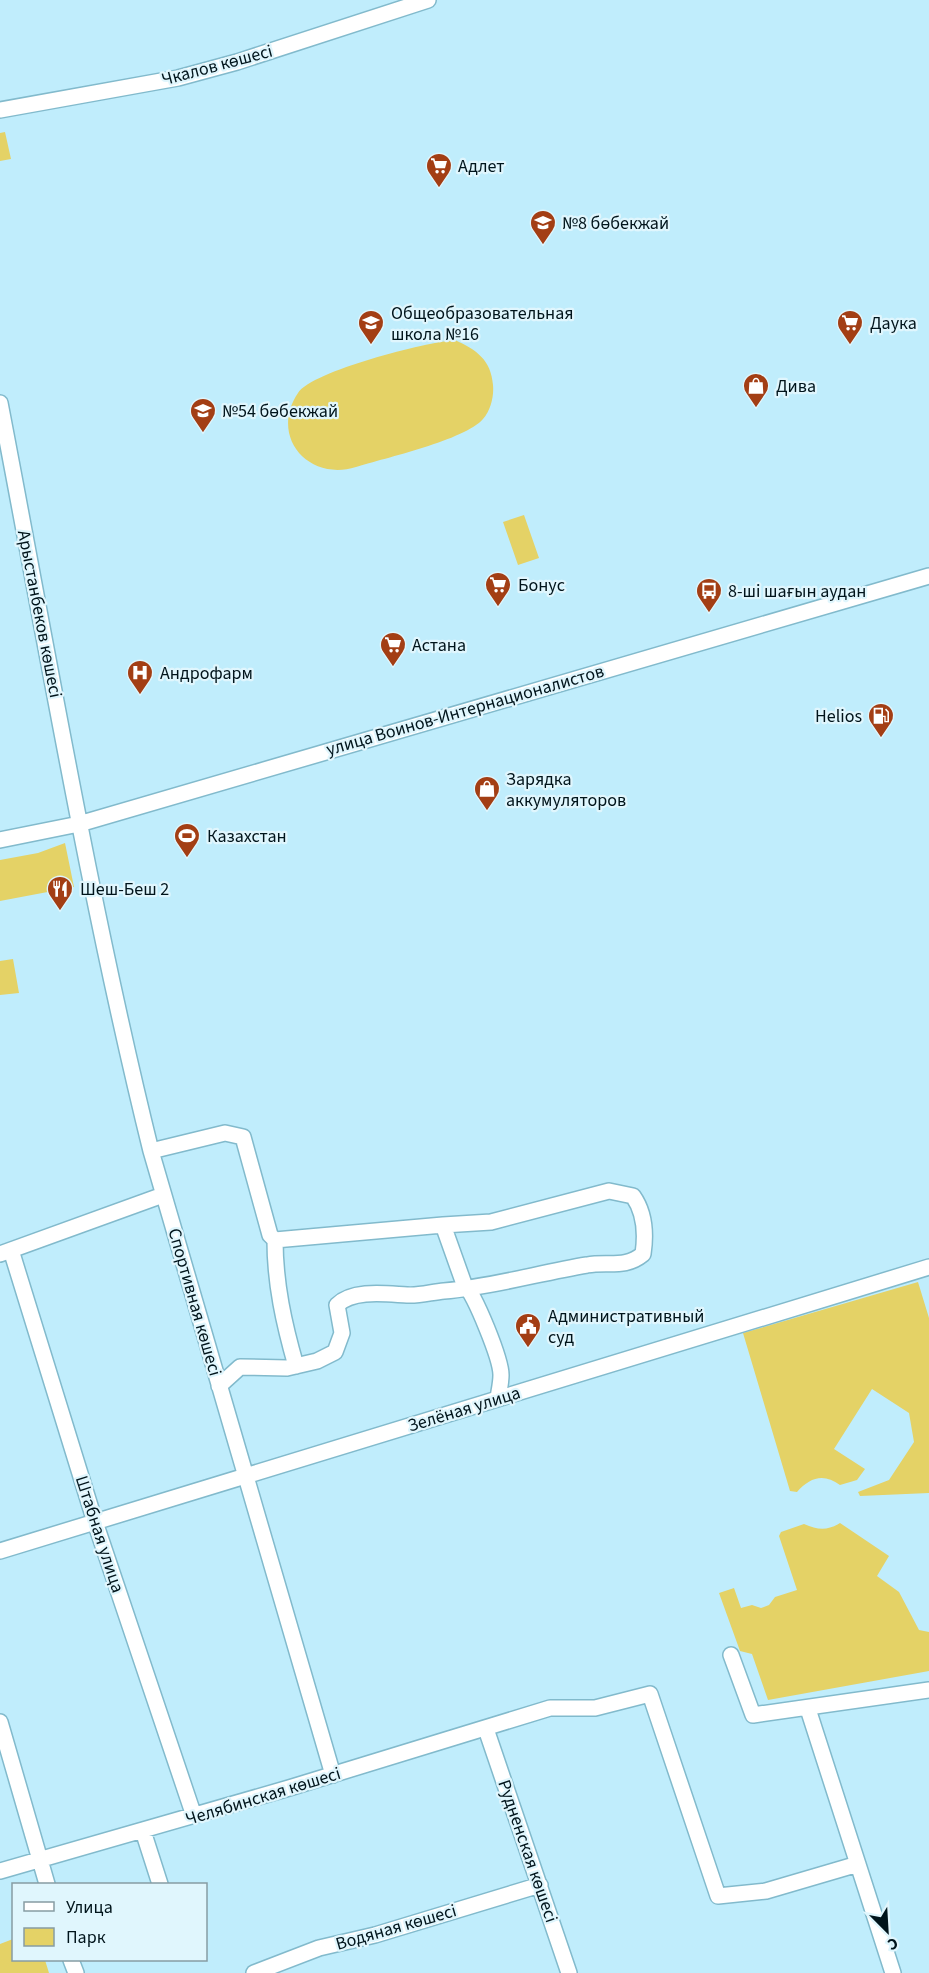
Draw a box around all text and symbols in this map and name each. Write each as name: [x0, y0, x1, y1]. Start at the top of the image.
street label: Чкалов көшесі: [159, 39, 275, 92]
supermarket icon: Адлет: [424, 151, 454, 189]
place label: Адлет: [458, 154, 505, 179]
school or university icon: №8 бөбекжай: [528, 208, 558, 246]
place label: №8 бөбекжай: [562, 211, 669, 236]
place label: Общеобразовательная школа №16: [391, 301, 573, 347]
school or university icon: Общеобразовательная школа №16: [356, 308, 386, 346]
supermarket icon: Даука: [835, 308, 865, 346]
place label: Даука: [870, 311, 917, 336]
shop icon: Дива: [741, 371, 771, 409]
place label: Дива: [776, 374, 816, 399]
school or university icon: №54 бөбекжай: [188, 396, 218, 434]
place label: №54 бөбекжай: [222, 399, 338, 424]
street label: Арыстанбеков көшесі: [11, 528, 68, 700]
supermarket icon: Бонус: [483, 570, 513, 608]
place label: Бонус: [518, 573, 565, 598]
bus stop icon: 8-ші шағын аудан: [694, 576, 724, 614]
place label: 8-ші шағын аудан: [728, 579, 866, 604]
supermarket icon: Астана: [378, 630, 408, 668]
place label: Астана: [412, 633, 466, 658]
hospital icon: Андрофарм: [125, 658, 155, 696]
street label: улица Воинов-Интернационалистов: [323, 659, 607, 762]
place label: Андрофарм: [160, 661, 253, 686]
fuel station icon: Helios: [866, 701, 896, 739]
place label: Helios: [815, 704, 862, 729]
place label: Зарядка аккумуляторов: [506, 767, 626, 813]
shop icon: Зарядка аккумуляторов: [472, 774, 502, 812]
sports icon: Казахстан: [172, 821, 202, 859]
place label: Казахстан: [207, 824, 287, 849]
restaurant icon: Шеш-Беш 2: [45, 874, 75, 912]
place label: Шеш-Беш 2: [80, 877, 169, 902]
street label: Спортивная көшесі: [161, 1225, 228, 1379]
place label: Административный суд: [548, 1304, 704, 1350]
public building icon: Административный суд: [513, 1311, 543, 1349]
street label: Зелёная улица: [405, 1380, 524, 1438]
street label: Штабная улица: [69, 1472, 130, 1596]
street label: Челябинская көшесі: [183, 1761, 344, 1832]
street label: Рудненская көшесі: [491, 1776, 564, 1926]
legend: [12, 1883, 207, 1961]
text: Улица: [66, 1895, 113, 1920]
street label: Водяная көшесі: [333, 1898, 460, 1957]
north arrow: [857, 1901, 917, 1961]
text: Парк: [66, 1925, 106, 1950]
text: С: [884, 1932, 901, 1956]

